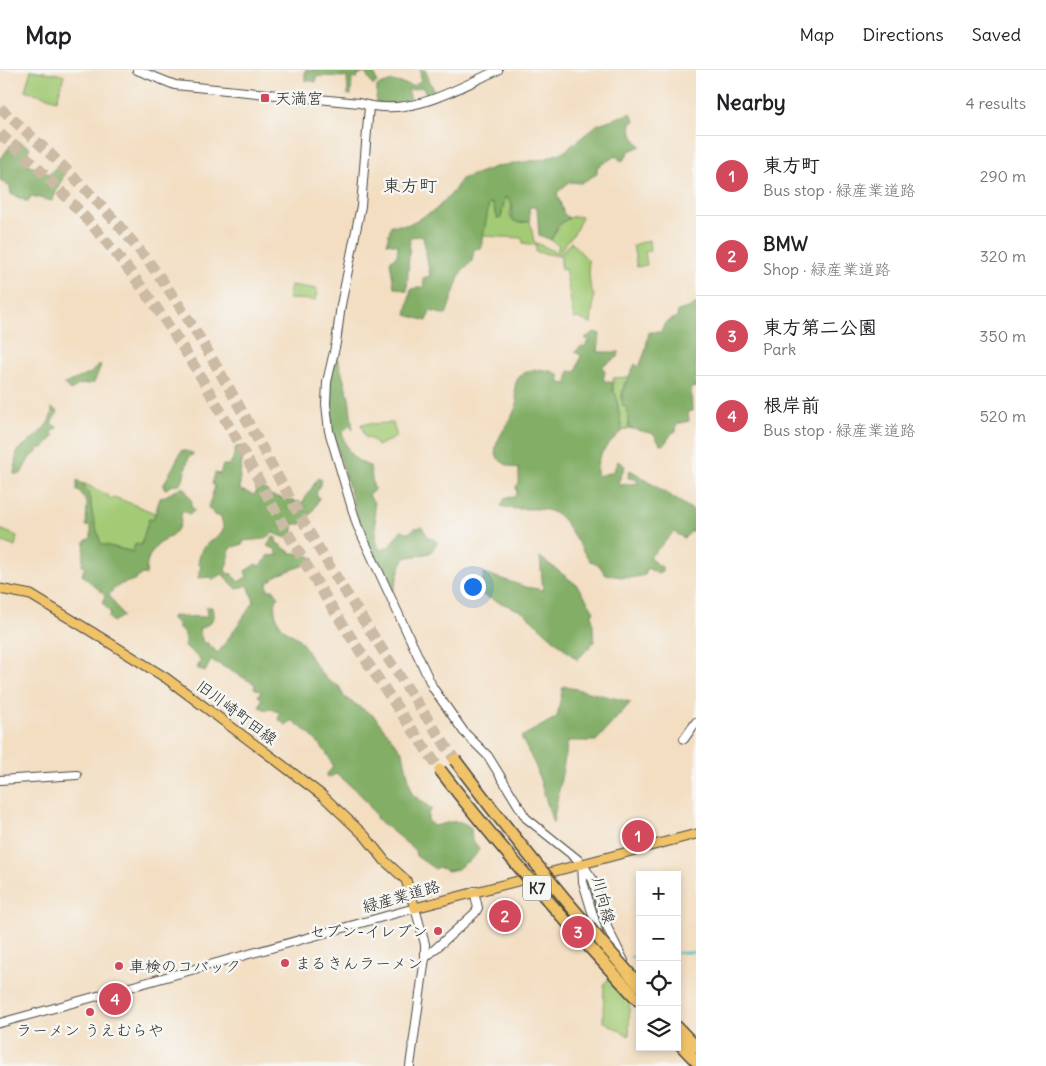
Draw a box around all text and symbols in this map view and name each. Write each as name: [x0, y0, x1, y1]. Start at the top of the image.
text: Map: [25, 20, 72, 50]
text: Map: [799, 23, 834, 46]
text: Directions: [862, 23, 944, 46]
text: Saved: [972, 23, 1021, 46]
place label: 天満宮: [275, 88, 323, 108]
text: Nearby: [716, 89, 786, 116]
marker: 天満宮: [259, 92, 271, 104]
text: 4 results: [965, 93, 1026, 113]
text: 東方町: [763, 153, 820, 177]
text: 1: [729, 166, 735, 186]
text: 290 m: [980, 166, 1026, 186]
district label: 東方町: [383, 174, 437, 197]
text: Bus stop · 緑産業道路: [763, 180, 916, 200]
text: BMW: [763, 232, 808, 256]
text: 2: [728, 246, 736, 266]
text: 320 m: [980, 246, 1026, 266]
text: Shop · 緑産業道路: [763, 259, 890, 279]
text: 東方第二公園: [763, 315, 877, 339]
text: 3: [727, 326, 737, 346]
text: 350 m: [979, 326, 1026, 346]
text: Park: [763, 339, 796, 359]
text: 根岸前: [763, 393, 820, 417]
text: 4: [727, 406, 737, 426]
text: 520 m: [980, 406, 1026, 426]
text: Bus stop · 緑産業道路: [763, 420, 916, 440]
your location: [460, 574, 486, 600]
street label: 旧川崎町田線: [193, 675, 281, 749]
pin: 1: [622, 817, 654, 855]
map controls: [636, 871, 681, 1051]
button: +: [636, 871, 681, 916]
street label: 川向線: [588, 874, 620, 926]
street label: 緑産業道路: [360, 875, 442, 917]
road number: K7: [523, 876, 551, 900]
pin: 2: [489, 897, 521, 935]
pin: 3: [562, 913, 594, 951]
button: −: [636, 916, 681, 961]
place label: セブン-イレブン: [309, 921, 428, 941]
marker: セブン-イレブン: [432, 925, 444, 937]
place label: まるきんラーメン: [295, 953, 423, 973]
place label: 車検のコバック: [129, 956, 241, 976]
marker: まるきんラーメン: [279, 957, 291, 969]
marker: 車検のコバック: [113, 960, 125, 972]
button: locate: [636, 961, 681, 1006]
pin: 4: [99, 980, 131, 1018]
marker: ラーメン うえむらや: [84, 1006, 96, 1018]
button: layers: [636, 1006, 681, 1051]
place label: ラーメン うえむらや: [16, 1020, 164, 1040]

